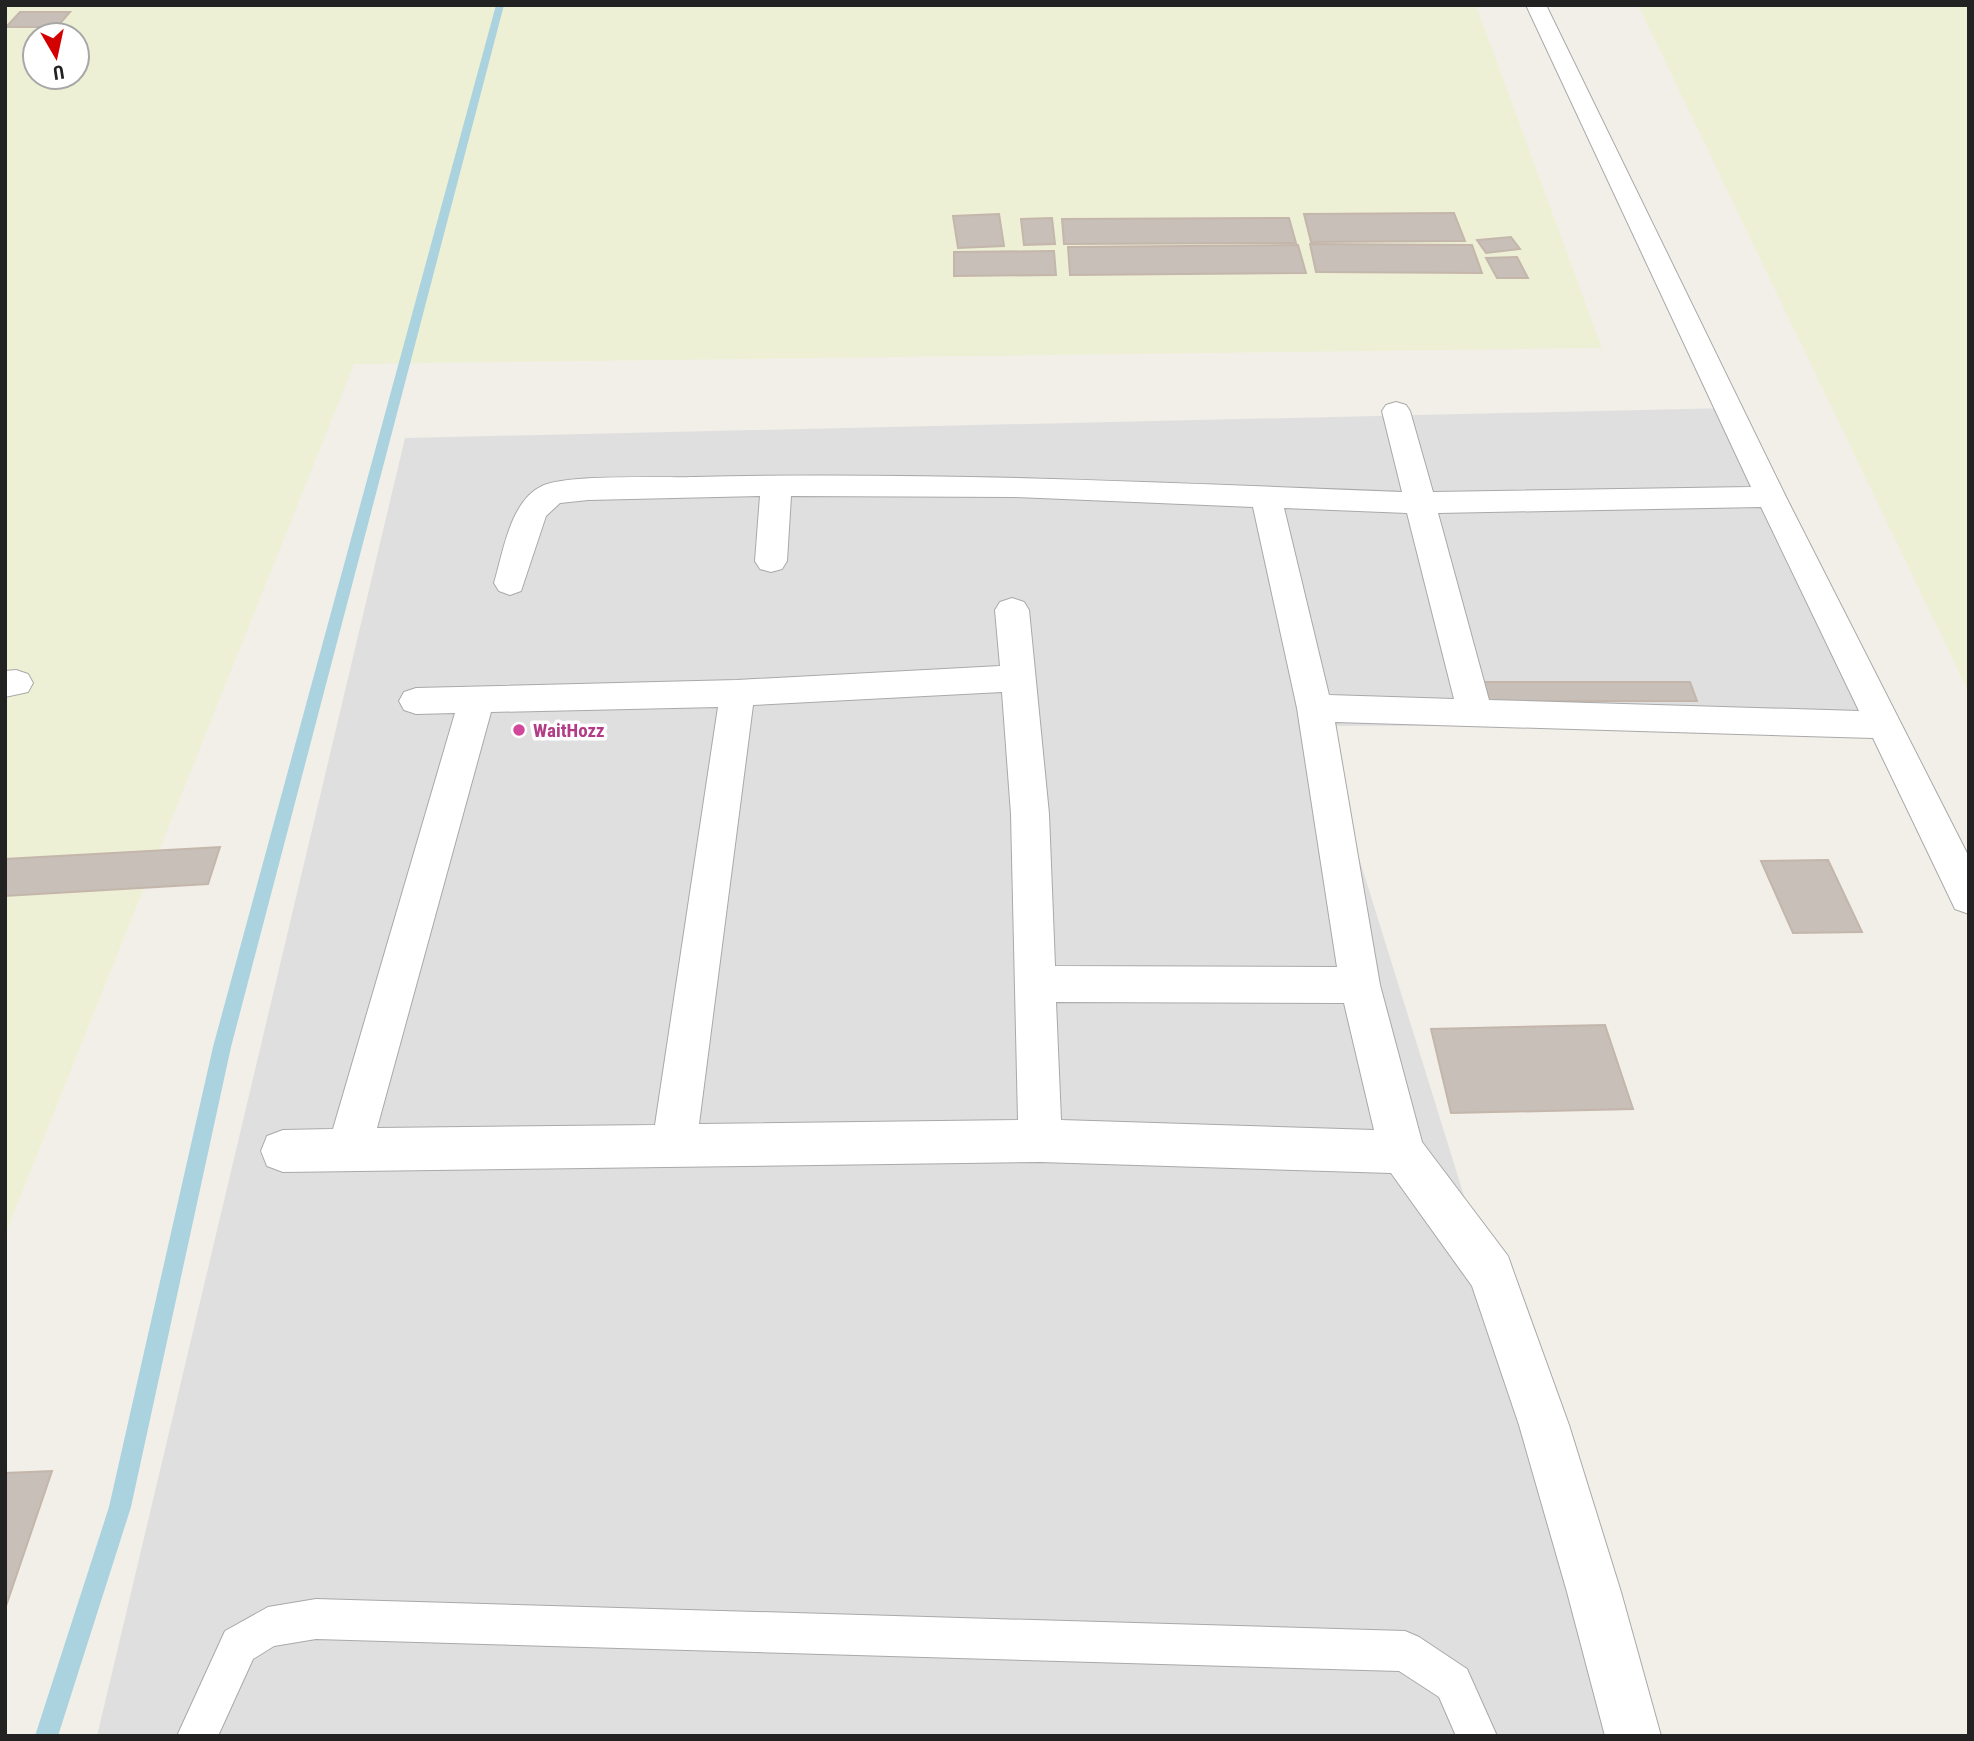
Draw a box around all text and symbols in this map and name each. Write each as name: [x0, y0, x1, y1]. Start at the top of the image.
north arrow: [21, 21, 91, 91]
text: U: [51, 60, 66, 85]
place label: WaitHozz: [533, 719, 605, 742]
marker: WaitHozz: [511, 722, 527, 738]

